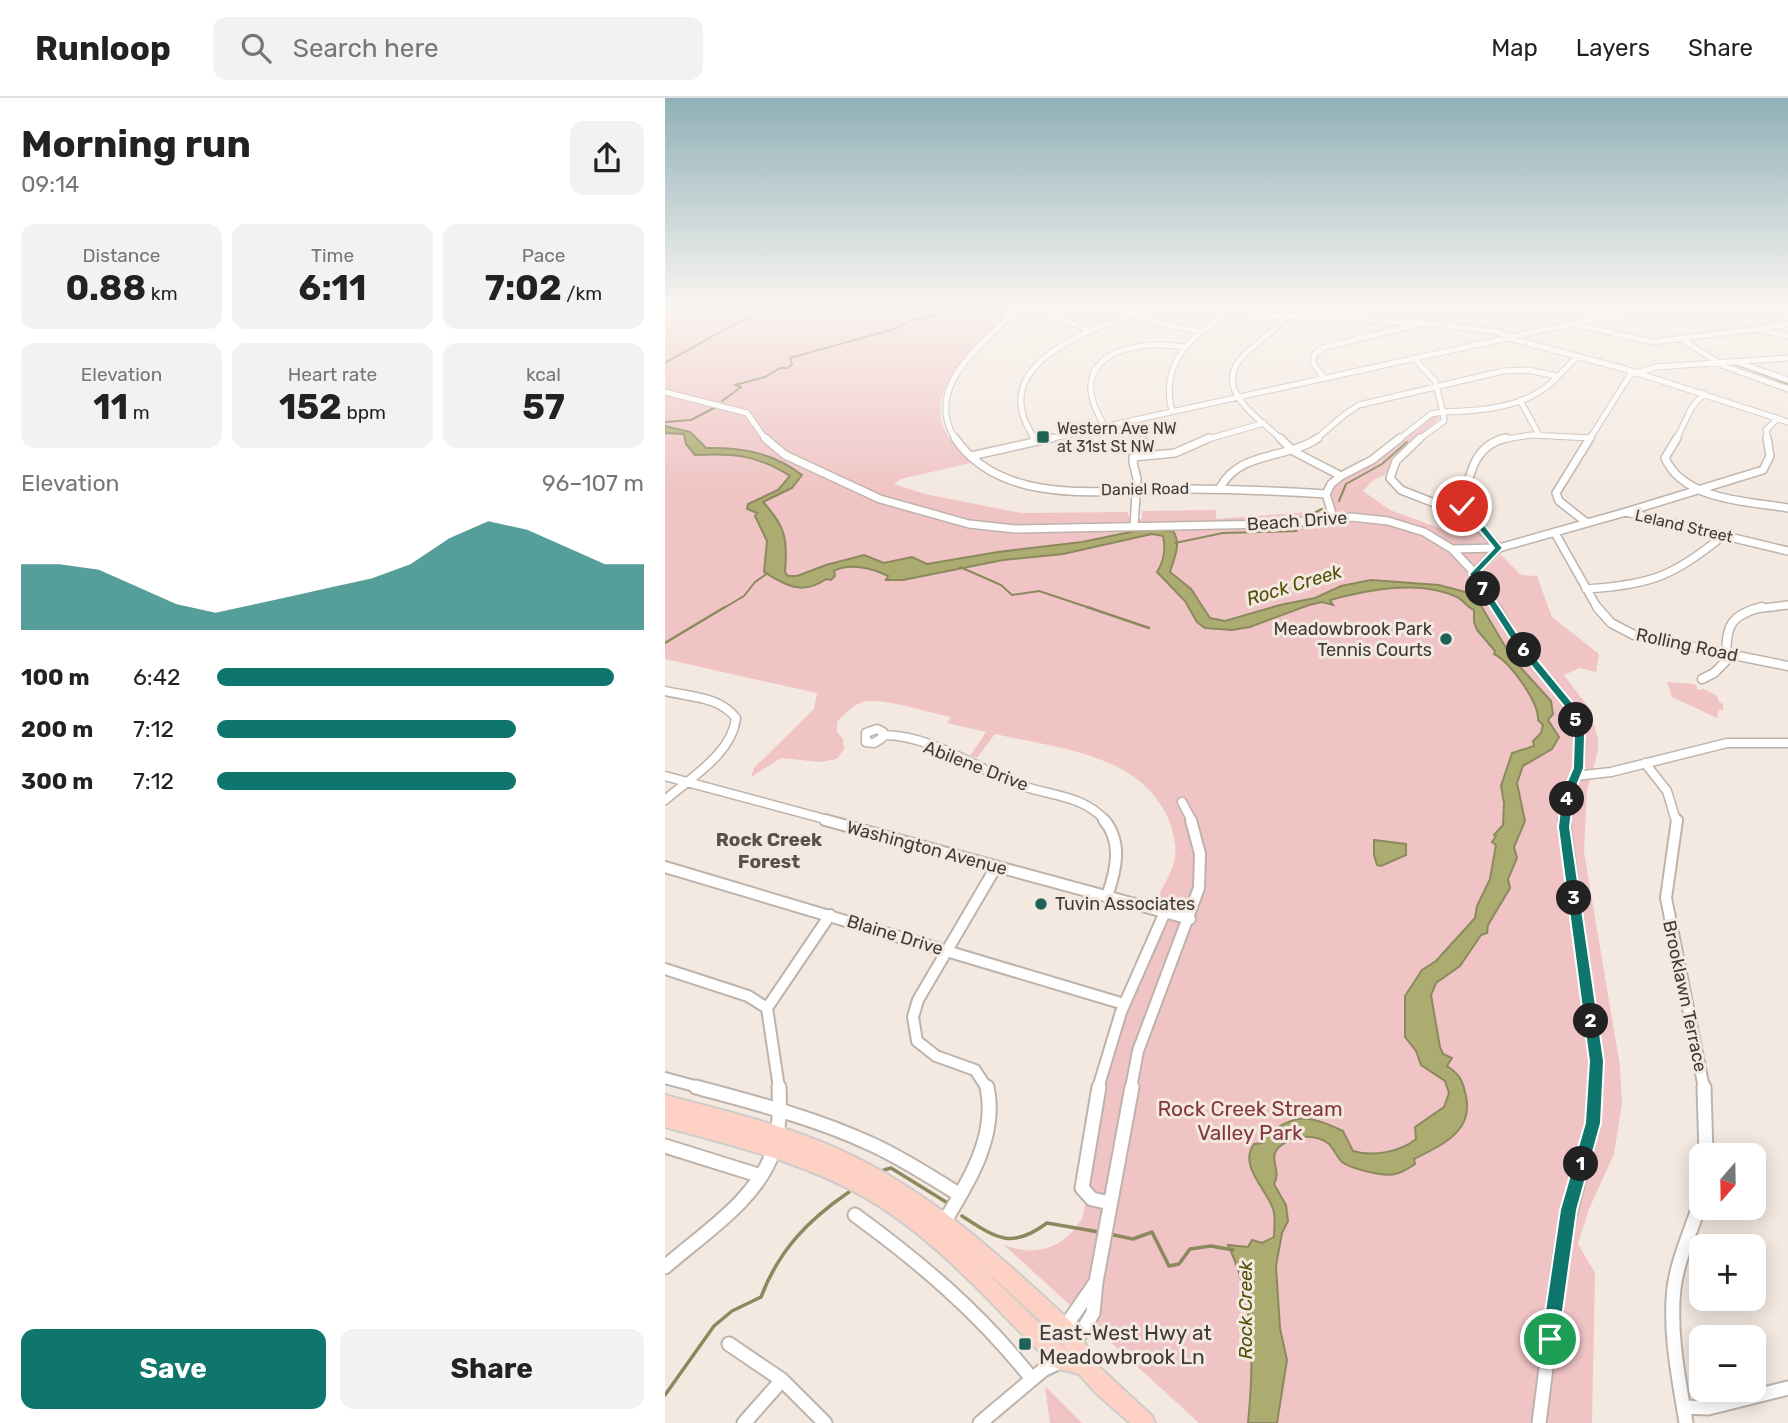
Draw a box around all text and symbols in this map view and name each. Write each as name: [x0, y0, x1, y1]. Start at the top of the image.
search box: [213, 17, 703, 80]
text: Runloop: [35, 29, 171, 68]
icon: search: [237, 29, 275, 67]
text: Search here: [293, 33, 439, 64]
text: Map: [1491, 34, 1538, 62]
text: Layers: [1576, 34, 1650, 62]
text: Share: [1688, 34, 1753, 62]
text: Morning run: [21, 121, 251, 167]
button: share: [570, 121, 644, 195]
text: 09:14: [21, 170, 79, 198]
text: Distance: [83, 244, 160, 267]
text: Time: [311, 244, 354, 267]
text: Pace: [522, 244, 565, 267]
text: 0.88: [65, 267, 146, 309]
text: 6:11: [299, 267, 366, 309]
text: 7:02: [485, 267, 562, 309]
text: km: [146, 282, 178, 305]
text: /km: [562, 282, 602, 305]
text: Elevation: [81, 363, 162, 386]
text: Heart rate: [288, 363, 377, 386]
text: kcal: [526, 363, 561, 386]
text: 11: [93, 386, 128, 428]
text: 152: [279, 386, 342, 428]
text: 57: [522, 386, 565, 428]
text: m: [128, 401, 150, 424]
text: bpm: [342, 401, 386, 424]
place label: Western Ave NW at 31st St NW: [1057, 419, 1177, 456]
marker: Western Ave NW at 31st St NW: [1035, 429, 1051, 445]
text: Elevation: [21, 469, 120, 497]
text: 96–107 m: [542, 469, 644, 497]
pin: [1432, 476, 1492, 536]
street label: Daniel Road: [1101, 479, 1189, 499]
icon: check: [1443, 487, 1481, 525]
street label: Leland Street: [1633, 506, 1735, 546]
street label: Beach Drive: [1246, 507, 1348, 535]
water label: Rock Creek: [1243, 560, 1345, 610]
pin: 7: [1465, 572, 1501, 606]
text: 7: [1477, 577, 1488, 600]
place label: Meadowbrook Park Tennis Courts: [1273, 618, 1433, 661]
street label: Rolling Road: [1634, 623, 1740, 667]
marker: Meadowbrook Park Tennis Courts: [1438, 631, 1454, 647]
pin: 6: [1507, 632, 1541, 668]
text: 6: [1517, 638, 1530, 661]
text: 100 m: [21, 663, 90, 691]
text: 6:42: [133, 663, 181, 691]
pin: 5: [1559, 702, 1593, 738]
text: 5: [1569, 708, 1582, 731]
text: 200 m: [21, 715, 93, 743]
text: 7:12: [133, 715, 174, 743]
street label: Abilene Drive: [921, 736, 1031, 796]
text: 300 m: [21, 767, 93, 795]
text: 7:12: [133, 767, 174, 795]
pin: 4: [1549, 782, 1585, 816]
text: 4: [1560, 787, 1573, 810]
street label: Washington Avenue: [844, 816, 1010, 880]
district label: Rock Creek Forest: [716, 828, 822, 873]
pin: 3: [1557, 880, 1591, 916]
text: 3: [1567, 886, 1580, 909]
place label: Tuvin Associates: [1055, 893, 1195, 915]
marker: Tuvin Associates: [1033, 896, 1049, 912]
street label: Blaine Drive: [844, 910, 946, 960]
street label: Brooklawn Terrace: [1658, 918, 1712, 1074]
pin: 2: [1573, 1004, 1609, 1038]
text: 2: [1584, 1009, 1597, 1032]
park label: Rock Creek Stream Valley Park: [1157, 1096, 1343, 1145]
north arrow: [1689, 1143, 1766, 1220]
map controls: [1689, 1143, 1766, 1402]
pin: 1: [1563, 1146, 1599, 1182]
text: 1: [1576, 1152, 1585, 1175]
button: +: [1689, 1234, 1766, 1311]
water label: Rock Creek: [1234, 1260, 1257, 1359]
pin: [1520, 1309, 1580, 1369]
place label: East-West Hwy at Meadowbrook Ln: [1039, 1320, 1212, 1369]
icon: arrive: [1531, 1320, 1569, 1358]
button: −: [1689, 1325, 1766, 1402]
button: Save: [21, 1329, 326, 1409]
button: Share: [340, 1329, 644, 1409]
marker: East-West Hwy at Meadowbrook Ln: [1017, 1336, 1033, 1352]

